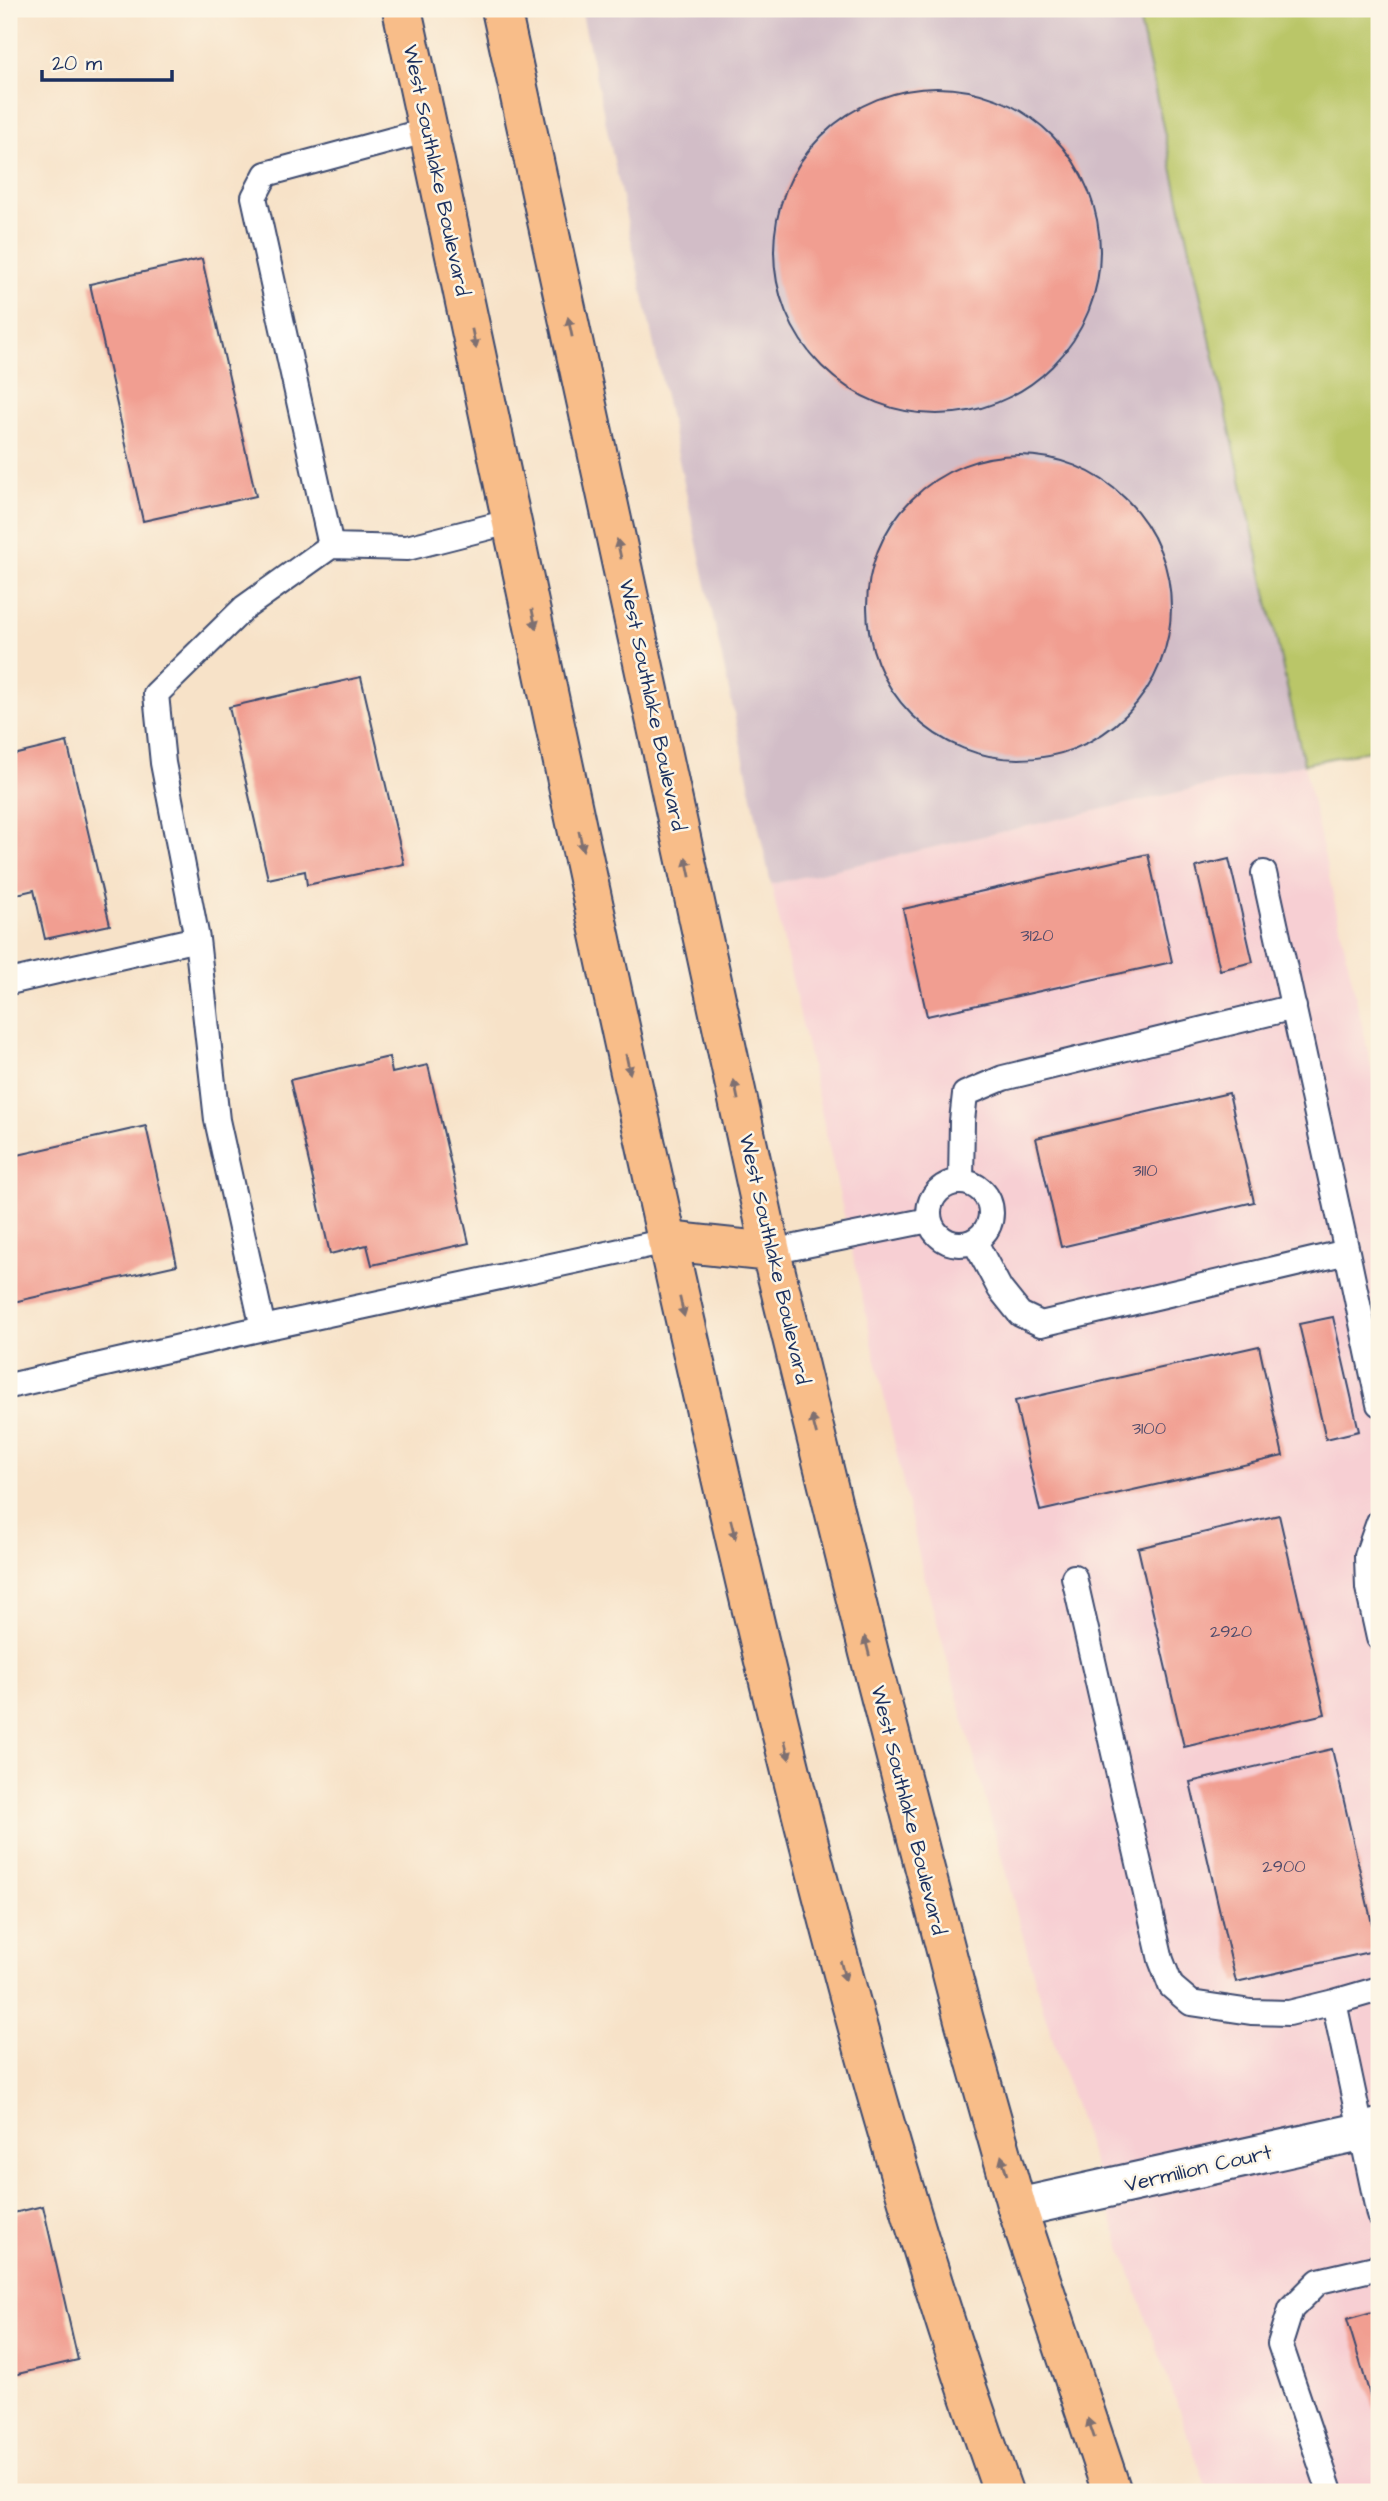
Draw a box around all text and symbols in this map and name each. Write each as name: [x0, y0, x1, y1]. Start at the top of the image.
scale bar: [42, 38, 172, 82]
street label: West Southlake Boulevard: [396, 42, 477, 299]
text: 20 m: [52, 49, 103, 78]
one-way arrow: [565, 316, 576, 338]
one-way arrow: [468, 328, 479, 350]
one-way arrow: [613, 538, 624, 560]
street label: West Southlake Boulevard: [612, 577, 693, 834]
one-way arrow: [528, 608, 539, 630]
one-way arrow: [576, 830, 587, 852]
one-way arrow: [682, 856, 693, 878]
house number: 3120: [1020, 923, 1054, 948]
one-way arrow: [623, 1053, 634, 1075]
one-way arrow: [731, 1079, 742, 1101]
street label: West Southlake Boulevard: [732, 1131, 817, 1387]
house number: 3110: [1132, 1158, 1158, 1183]
one-way arrow: [677, 1296, 688, 1318]
one-way arrow: [808, 1414, 819, 1436]
house number: 3100: [1132, 1416, 1166, 1441]
one-way arrow: [728, 1518, 739, 1540]
house number: 2920: [1210, 1619, 1252, 1644]
one-way arrow: [861, 1635, 872, 1657]
street label: West Southlake Boulevard: [863, 1682, 954, 1938]
one-way arrow: [781, 1739, 792, 1761]
house number: 2900: [1262, 1854, 1306, 1879]
one-way arrow: [838, 1960, 849, 1982]
street label: Vermilion Court: [1122, 2137, 1275, 2200]
one-way arrow: [999, 2154, 1009, 2175]
one-way arrow: [1085, 2417, 1095, 2438]

